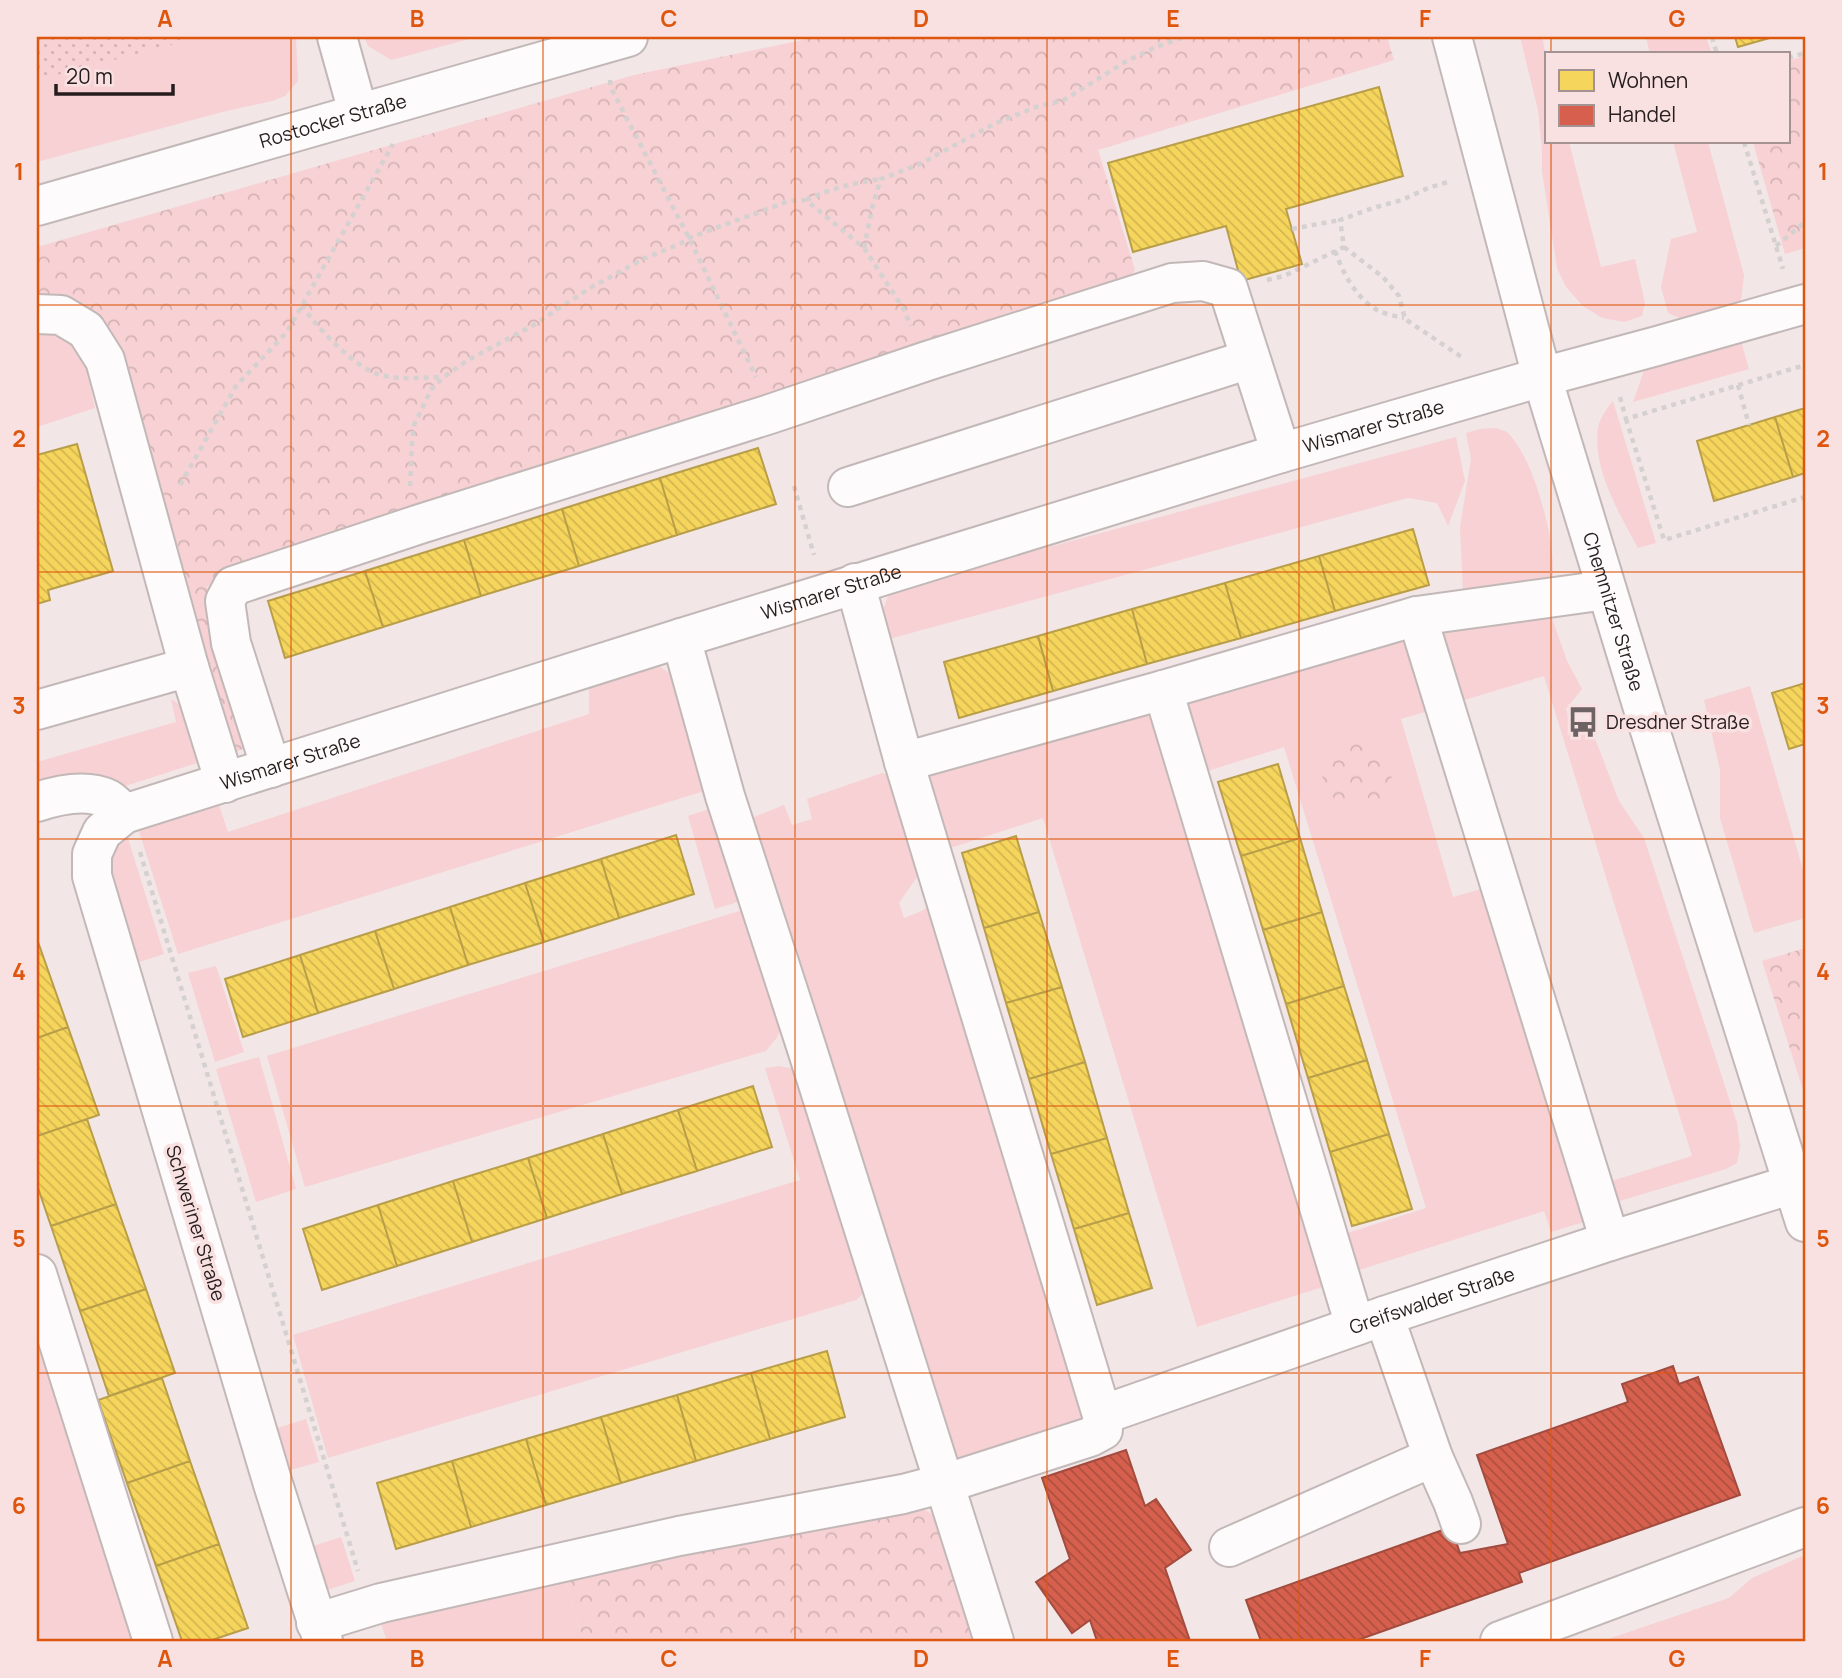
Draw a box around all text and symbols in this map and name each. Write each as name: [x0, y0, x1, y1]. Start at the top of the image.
text: A: [157, 2, 173, 34]
text: B: [410, 2, 424, 34]
text: C: [661, 2, 678, 34]
text: D: [913, 2, 929, 34]
text: E: [1166, 2, 1180, 34]
text: F: [1419, 2, 1431, 34]
text: G: [1669, 2, 1686, 34]
scale bar: [56, 52, 173, 96]
legend: [1545, 52, 1790, 144]
text: 20 m: [66, 62, 113, 90]
text: Wohnen: [1608, 66, 1688, 94]
street label: Rostocker Straße: [256, 87, 410, 154]
text: Handel: [1608, 100, 1676, 128]
text: 1: [14, 155, 24, 187]
text: 1: [1818, 155, 1828, 187]
street label: Wismarer Straße: [1300, 393, 1447, 459]
text: 2: [12, 422, 26, 454]
text: 2: [1816, 422, 1830, 454]
street label: Chemnitzer Straße: [1577, 529, 1650, 694]
street label: Wismarer Straße: [758, 558, 905, 626]
text: 3: [12, 689, 26, 721]
text: 3: [1816, 689, 1830, 721]
bus stop icon: Dresdner Straße: [1566, 705, 1600, 739]
place label: Dresdner Straße: [1606, 709, 1750, 735]
street label: Wismarer Straße: [217, 727, 364, 796]
text: 4: [12, 955, 26, 987]
text: 4: [1816, 955, 1830, 987]
street label: Schweriner Straße: [160, 1142, 232, 1304]
text: 5: [12, 1222, 26, 1254]
text: 5: [1816, 1222, 1830, 1254]
street label: Greifswalder Straße: [1346, 1261, 1518, 1340]
text: 6: [12, 1489, 26, 1521]
text: 6: [1816, 1489, 1830, 1521]
text: A: [157, 1642, 173, 1674]
text: B: [410, 1642, 424, 1674]
text: C: [661, 1642, 678, 1674]
text: D: [913, 1642, 929, 1674]
text: E: [1166, 1642, 1180, 1674]
text: F: [1419, 1642, 1431, 1674]
text: G: [1669, 1642, 1686, 1674]

